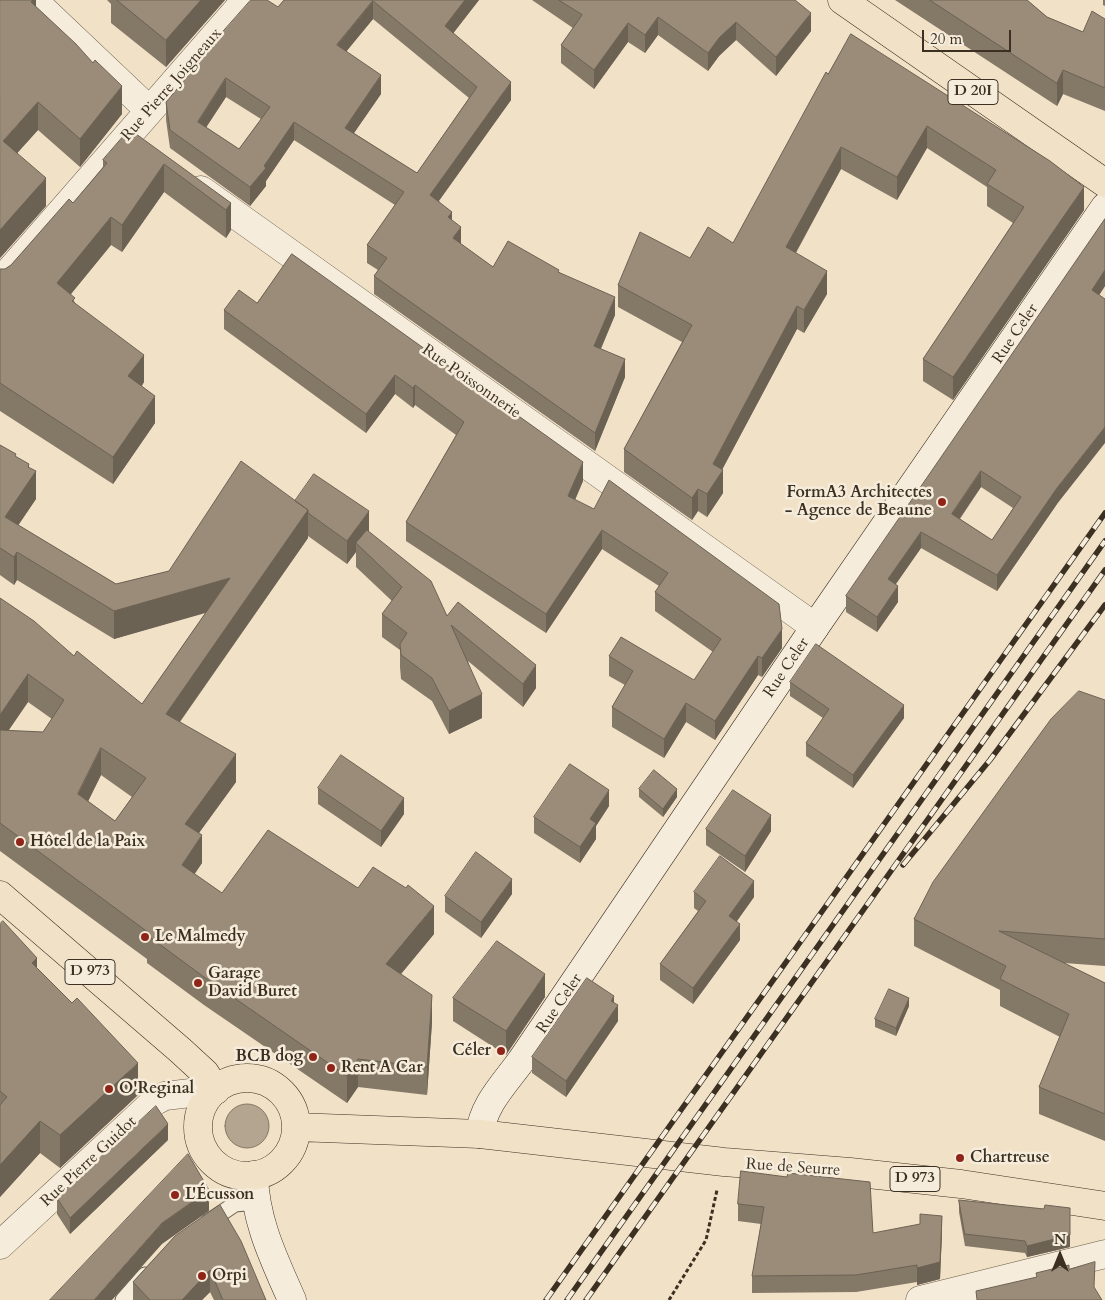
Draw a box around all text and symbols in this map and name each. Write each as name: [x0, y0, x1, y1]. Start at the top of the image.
scale bar: [925, 20, 1014, 52]
street label: Rue Pierre Joigneaux: [118, 25, 226, 145]
text: 20 m: [930, 29, 962, 49]
road number: D 20I: [948, 80, 998, 104]
street label: Rue Celer: [989, 300, 1043, 368]
street label: Rue Poissonnerie: [418, 341, 524, 423]
place label: FormA3 Architectes - Agence de Beaune: [785, 483, 932, 521]
marker: FormA3 Architectes - Agence de Beaune: [936, 496, 948, 508]
street label: Rue Celer: [760, 634, 814, 702]
place label: Hôtel de la Paix: [30, 832, 145, 852]
marker: Hôtel de la Paix: [14, 836, 26, 848]
place label: Le Malmedy: [155, 927, 246, 947]
marker: Le Malmedy: [139, 931, 151, 943]
road number: D 973: [65, 960, 115, 984]
place label: Garage David Buret: [208, 964, 297, 1002]
street label: Rue Celer: [533, 970, 587, 1038]
marker: Garage David Buret: [192, 977, 204, 989]
place label: Céler: [452, 1041, 491, 1061]
marker: Céler: [495, 1045, 507, 1057]
place label: BCB dog: [235, 1047, 303, 1067]
marker: BCB dog: [307, 1051, 319, 1063]
place label: Rent A Car: [341, 1058, 423, 1078]
marker: Rent A Car: [325, 1062, 337, 1074]
place label: O'Reginal: [119, 1079, 194, 1099]
marker: O'Reginal: [103, 1083, 115, 1095]
street label: Rue Pierre Guidot: [37, 1113, 141, 1211]
place label: Chartreuse: [970, 1148, 1050, 1168]
marker: Chartreuse: [954, 1152, 966, 1164]
street label: Rue de Seurre: [745, 1155, 841, 1181]
road number: D 973: [890, 1166, 940, 1192]
place label: L'Écusson: [185, 1185, 254, 1205]
marker: L'Écusson: [169, 1189, 181, 1201]
north arrow: [1035, 1230, 1085, 1280]
text: N: [1054, 1230, 1066, 1249]
place label: Orpi: [212, 1266, 247, 1286]
marker: Orpi: [196, 1270, 208, 1282]

